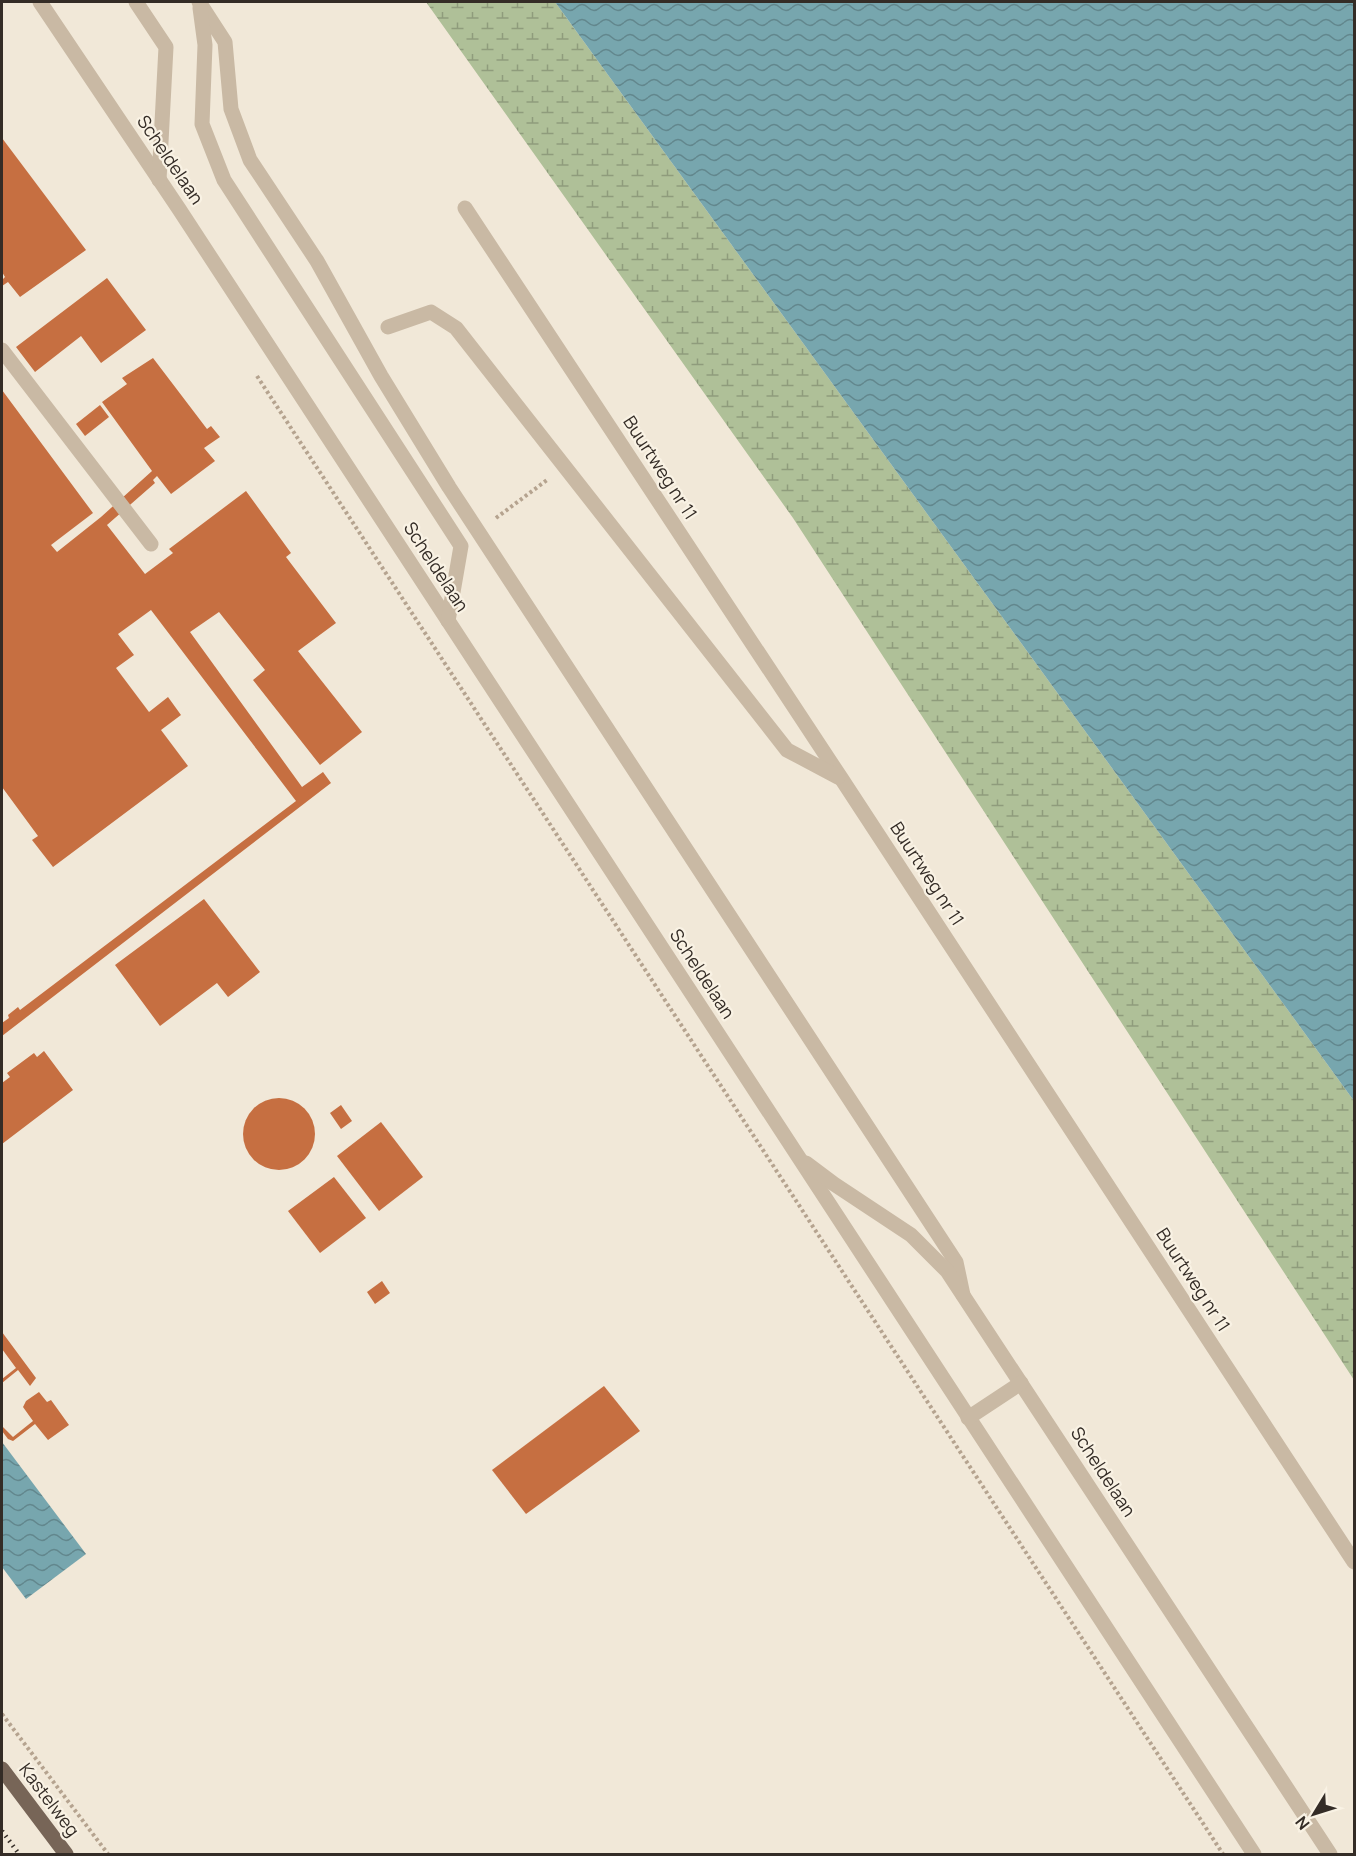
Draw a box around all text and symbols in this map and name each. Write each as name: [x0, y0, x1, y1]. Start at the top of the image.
street label: Scheldelaan: [132, 110, 209, 209]
street label: Buurtweg nr 11: [618, 411, 703, 524]
street label: Scheldelaan: [399, 517, 475, 616]
street label: Buurtweg nr 11: [885, 817, 970, 930]
street label: Scheldelaan: [665, 924, 741, 1023]
street label: Buurtweg nr 11: [1151, 1223, 1236, 1336]
street label: Scheldelaan: [1066, 1422, 1142, 1521]
street label: Kastelweg: [14, 1758, 85, 1841]
north arrow: [1284, 1784, 1344, 1844]
text: N: [1290, 1812, 1314, 1835]

